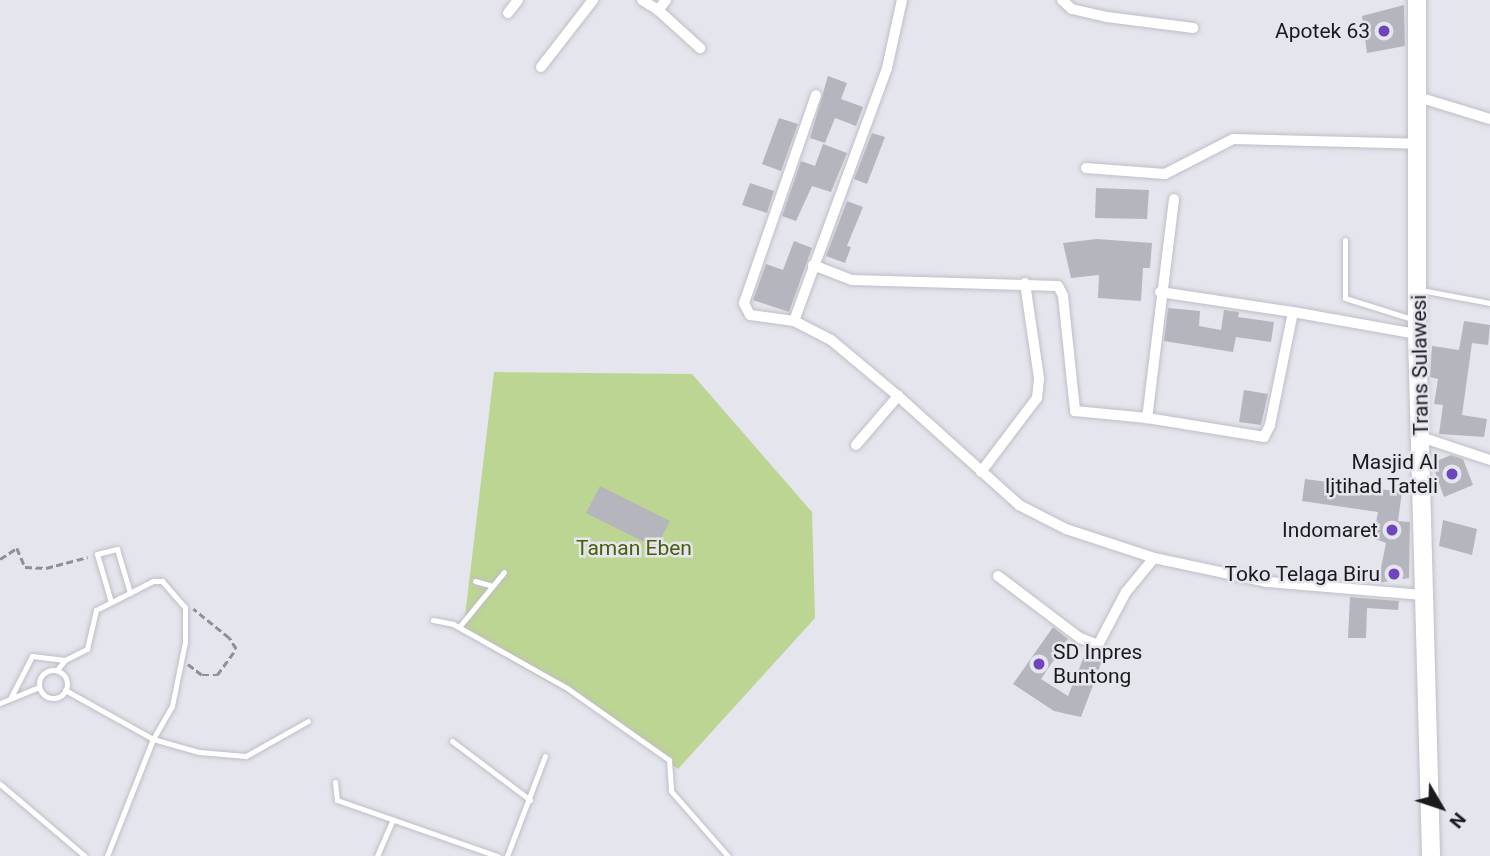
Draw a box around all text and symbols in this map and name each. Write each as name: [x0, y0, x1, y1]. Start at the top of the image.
place label: Apotek 63: [1275, 18, 1370, 44]
marker: Apotek 63: [1376, 23, 1392, 39]
street label: Trans Sulawesi: [1406, 294, 1434, 436]
place label: Masjid Al Ijtihad Tateli: [1324, 449, 1438, 499]
marker: Masjid Al Ijtihad Tateli: [1444, 466, 1460, 482]
place label: Indomaret: [1282, 517, 1378, 543]
marker: Indomaret: [1384, 522, 1400, 538]
park label: Taman Eben: [576, 535, 692, 561]
place label: Toko Telaga Biru: [1224, 561, 1380, 587]
marker: Toko Telaga Biru: [1386, 566, 1402, 582]
place label: SD Inpres Buntong: [1053, 639, 1142, 689]
marker: SD Inpres Buntong: [1031, 656, 1047, 672]
north arrow: [1406, 772, 1476, 842]
text: N: [1445, 808, 1471, 833]

